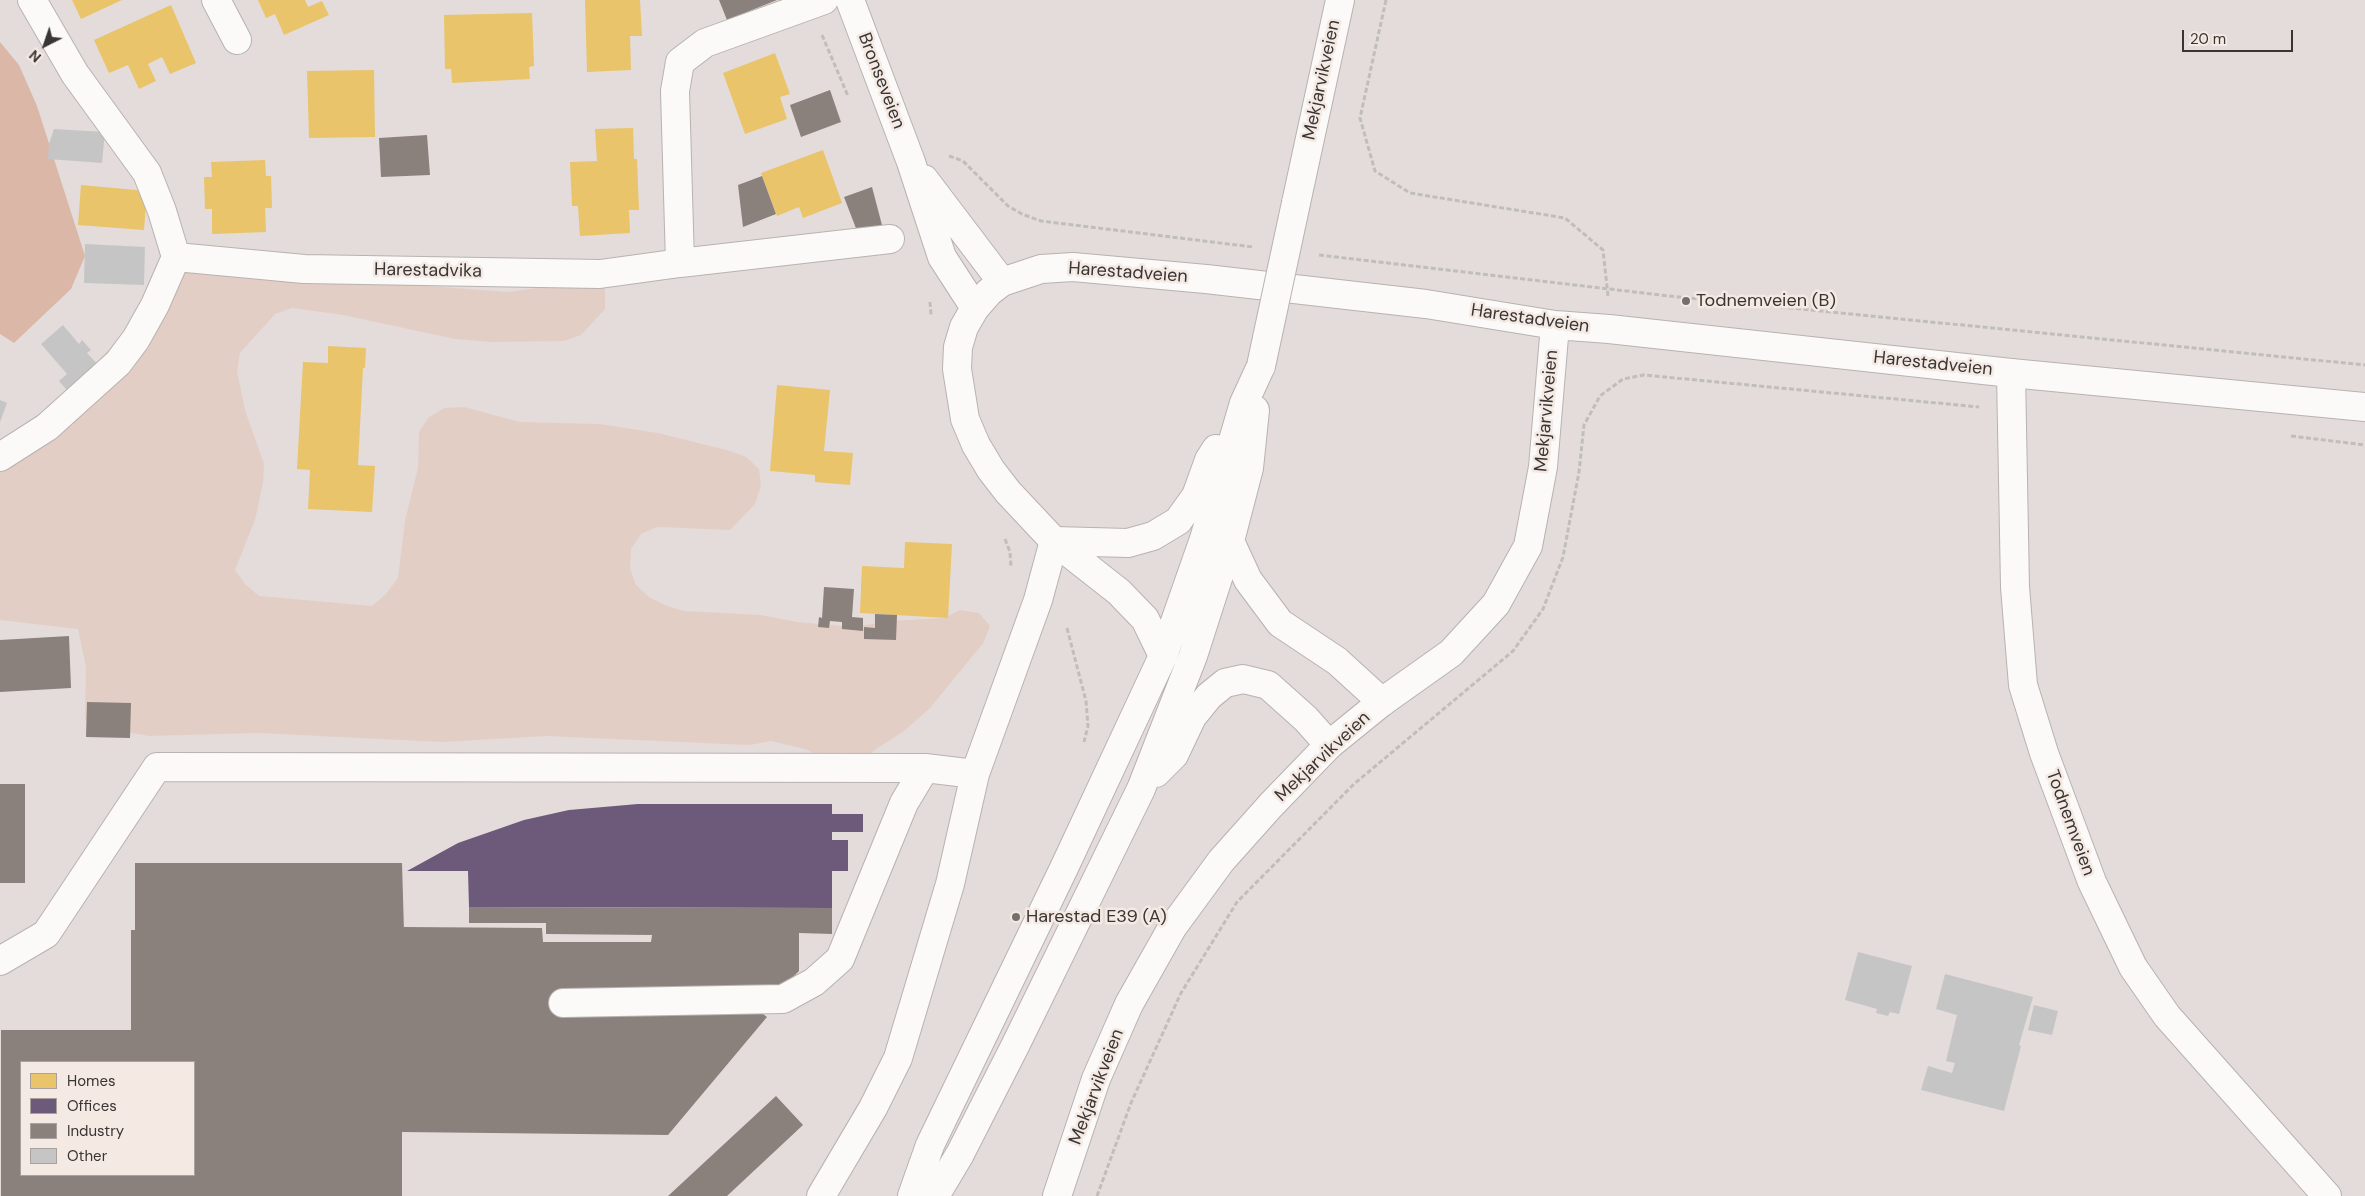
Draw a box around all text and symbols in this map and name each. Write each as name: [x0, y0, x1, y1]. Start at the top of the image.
street label: Mekjarvikveien: [1299, 18, 1345, 142]
north arrow: [20, 20, 70, 70]
scale bar: [2185, 20, 2296, 52]
text: 20 m: [2190, 29, 2226, 49]
street label: Bronseveien: [853, 30, 909, 132]
text: N: [25, 46, 45, 66]
street label: Harestadveien: [1068, 258, 1188, 288]
street label: Harestadvika: [374, 259, 482, 283]
place label: Todnemveien (B): [1696, 290, 1836, 312]
marker: Todnemveien (B): [1680, 295, 1692, 307]
street label: Harestadveien: [1469, 300, 1591, 338]
street label: Harestadveien: [1872, 347, 1994, 381]
street label: Mekjarvikveien: [1531, 349, 1563, 473]
street label: Mekjarvikveien: [1271, 707, 1375, 807]
street label: Todnemveien: [2041, 767, 2099, 879]
place label: Harestad E39 (A): [1026, 906, 1167, 928]
marker: Harestad E39 (A): [1010, 911, 1022, 923]
street label: Mekjarvikveien: [1065, 1026, 1129, 1148]
legend: [20, 1061, 195, 1176]
text: Homes: [67, 1071, 116, 1091]
text: Offices: [67, 1096, 117, 1116]
text: Industry: [67, 1121, 124, 1141]
text: Other: [67, 1146, 107, 1166]

